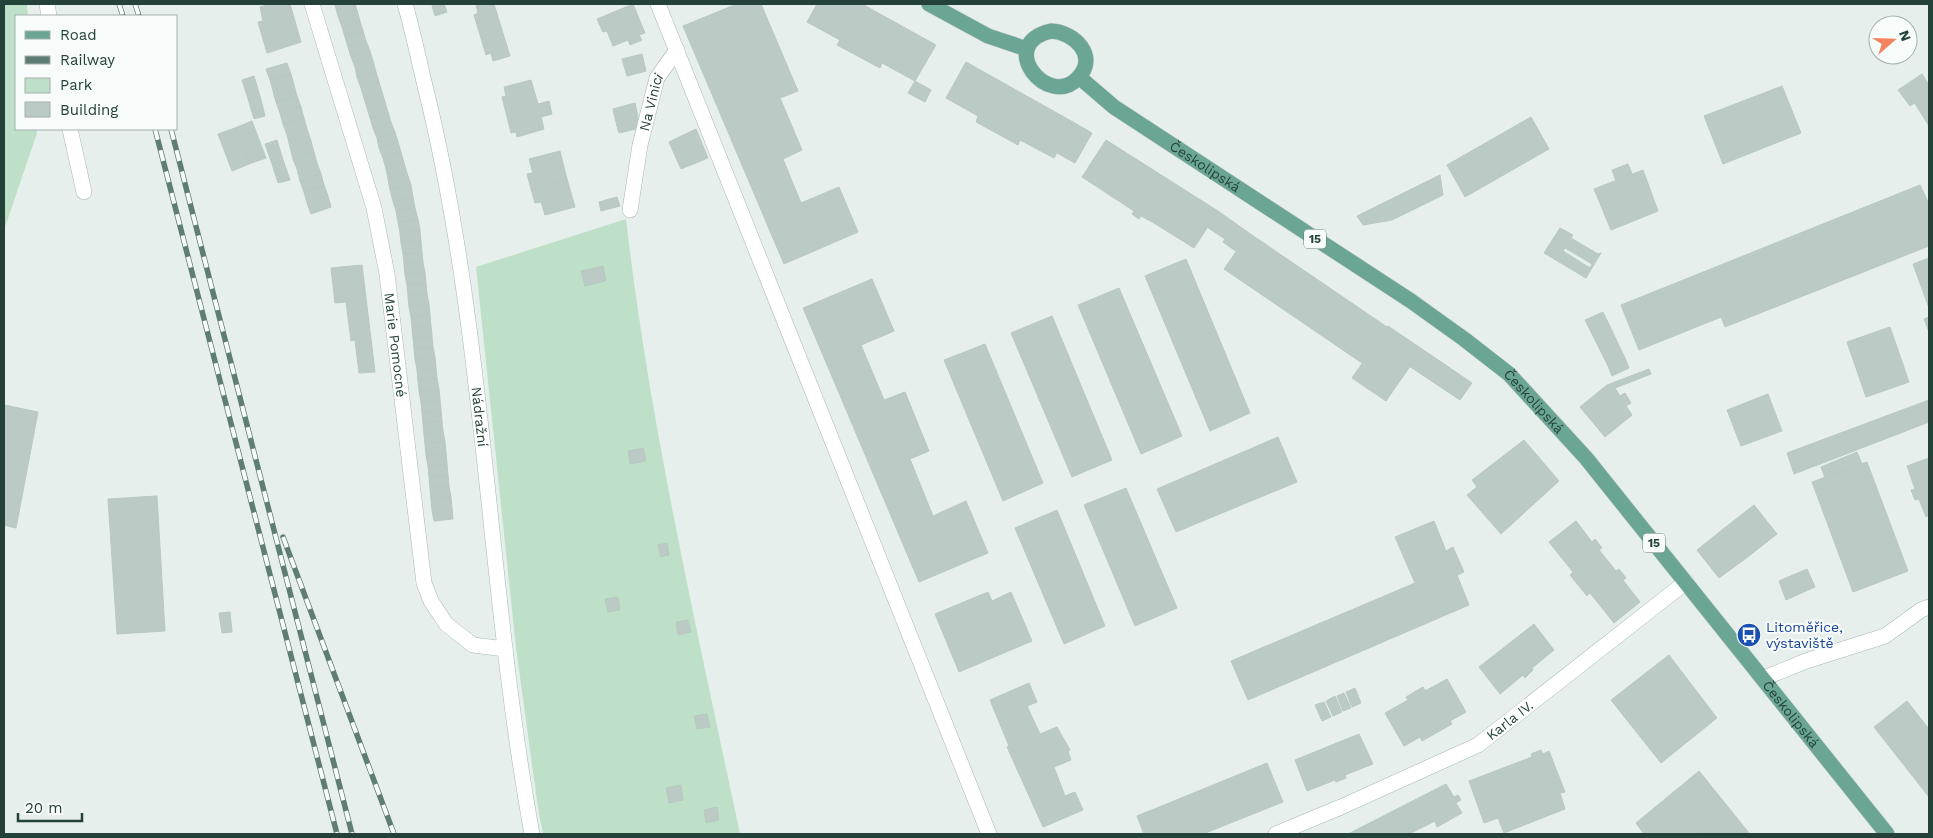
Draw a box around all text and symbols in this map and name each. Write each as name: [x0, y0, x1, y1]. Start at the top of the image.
legend: [15, 15, 178, 130]
north arrow: [1868, 15, 1918, 65]
text: Road: [60, 26, 97, 44]
text: N: [1896, 28, 1915, 43]
text: Railway: [60, 51, 115, 69]
street label: Na Vinici: [636, 70, 666, 133]
text: Park: [60, 76, 93, 94]
text: Building: [60, 101, 118, 119]
street label: Českolipská: [1167, 138, 1244, 195]
road number: 15: [1304, 230, 1326, 248]
street label: Marie Pomocné: [381, 292, 410, 398]
street label: Českolipská: [1501, 366, 1567, 437]
street label: Nádražní: [468, 386, 491, 448]
road number: 15: [1643, 534, 1665, 552]
place label: Litoměřice, výstaviště: [1766, 619, 1843, 651]
bus stop icon: Litoměřice, výstaviště: [1736, 622, 1762, 648]
street label: Českolipská: [1759, 677, 1823, 751]
street label: Karla IV.: [1483, 697, 1536, 743]
scale bar: [18, 790, 81, 822]
text: 20 m: [25, 799, 63, 817]

